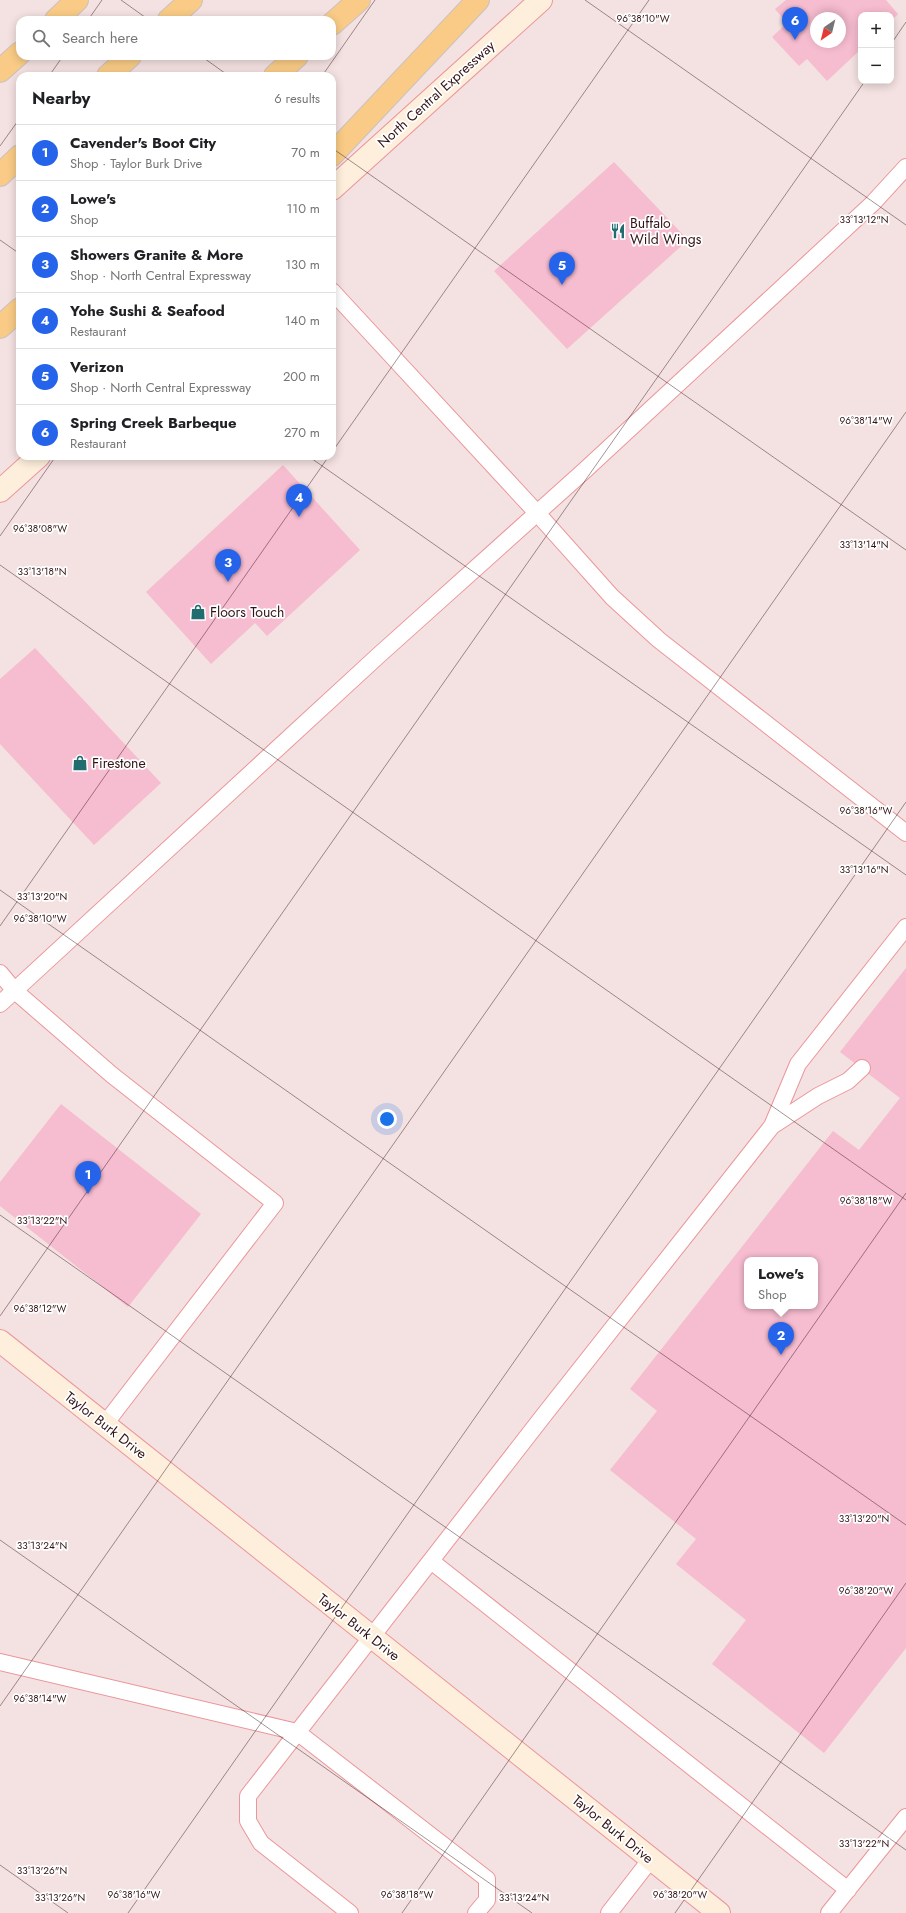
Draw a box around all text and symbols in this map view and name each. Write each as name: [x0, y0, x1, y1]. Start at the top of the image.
pin: 6: [782, 7, 808, 40]
text: 96°38'10"W: [616, 11, 670, 26]
north arrow: [810, 12, 846, 48]
map controls: [858, 12, 894, 84]
button: +: [858, 12, 894, 48]
search box: [16, 16, 336, 60]
icon: search: [30, 27, 52, 49]
text: Search here: [62, 27, 138, 49]
street label: North Central Expressway: [373, 35, 500, 152]
button: −: [858, 48, 894, 84]
text: Nearby: [32, 86, 90, 110]
text: 6 results: [274, 89, 320, 108]
text: Cavender's Boot City: [70, 132, 216, 154]
text: 1: [42, 143, 48, 162]
text: 70 m: [291, 143, 320, 162]
text: Shop · Taylor Burk Drive: [70, 154, 202, 173]
text: Lowe's: [70, 188, 116, 210]
text: 2: [41, 199, 49, 218]
text: 110 m: [286, 199, 320, 218]
text: Shop: [70, 210, 98, 229]
text: 33°13'12"N: [839, 212, 889, 227]
place label: Buffalo Wild Wings: [630, 213, 702, 249]
restaurant icon: Buffalo Wild Wings: [609, 222, 627, 240]
text: Showers Granite & More: [70, 244, 243, 266]
pin: 5: [549, 252, 575, 285]
text: 3: [41, 255, 49, 274]
text: 130 m: [285, 255, 320, 274]
text: Shop · North Central Expressway: [70, 266, 251, 285]
text: Yohe Sushi & Seafood: [70, 300, 225, 322]
text: 4: [40, 311, 50, 330]
text: 140 m: [285, 311, 320, 330]
text: Restaurant: [70, 322, 126, 341]
text: Verizon: [70, 356, 124, 378]
text: 5: [41, 367, 49, 386]
text: 200 m: [283, 367, 320, 386]
text: Shop · North Central Expressway: [70, 378, 251, 397]
text: Spring Creek Barbeque: [70, 412, 237, 434]
text: 96°38'14"W: [840, 413, 893, 428]
text: 6: [41, 423, 49, 442]
text: 270 m: [284, 423, 320, 442]
text: Restaurant: [70, 434, 126, 453]
pin: 4: [286, 484, 312, 517]
text: 96°38'08"W: [13, 521, 67, 536]
text: 33°13'14"N: [839, 537, 889, 552]
pin: 3: [215, 549, 241, 582]
text: 33°13'18"N: [18, 564, 66, 579]
place label: Floors Touch: [210, 602, 284, 622]
shop icon: Floors Touch: [189, 603, 207, 621]
place label: Firestone: [92, 753, 146, 773]
shop icon: Firestone: [71, 754, 89, 772]
text: 96°38'16"W: [840, 803, 893, 818]
text: 33°13'16"N: [839, 862, 889, 877]
text: 33°13'20"N: [17, 889, 67, 904]
text: 96°38'10"W: [13, 911, 67, 926]
your location: [377, 1109, 397, 1129]
pin: 1: [75, 1161, 101, 1194]
text: 96°38'18"W: [840, 1193, 892, 1208]
text: 33°13'22"N: [17, 1213, 67, 1228]
popup: [744, 1257, 818, 1309]
text: Lowe's: [758, 1263, 804, 1285]
text: Shop: [758, 1285, 787, 1304]
text: 96°38'12"W: [14, 1301, 67, 1316]
pin: 2: [768, 1322, 794, 1355]
street label: Taylor Burk Drive: [61, 1387, 151, 1463]
text: 33°13'20"N: [839, 1511, 889, 1526]
text: 33°13'24"N: [17, 1538, 67, 1553]
text: 96°38'20"W: [839, 1583, 893, 1598]
street label: Taylor Burk Drive: [314, 1589, 404, 1665]
text: 96°38'14"W: [14, 1691, 67, 1706]
street label: Taylor Burk Drive: [568, 1790, 658, 1868]
text: 33°13'22"N: [839, 1836, 889, 1851]
text: 33°13'26"N: [17, 1863, 67, 1878]
text: 96°38'16"W: [108, 1887, 161, 1902]
text: 96°38'18"W: [381, 1887, 433, 1902]
text: 96°38'20"W: [653, 1887, 707, 1902]
text: 33°13'26"N: [35, 1890, 85, 1905]
text: 33°13'24"N: [499, 1890, 549, 1905]

